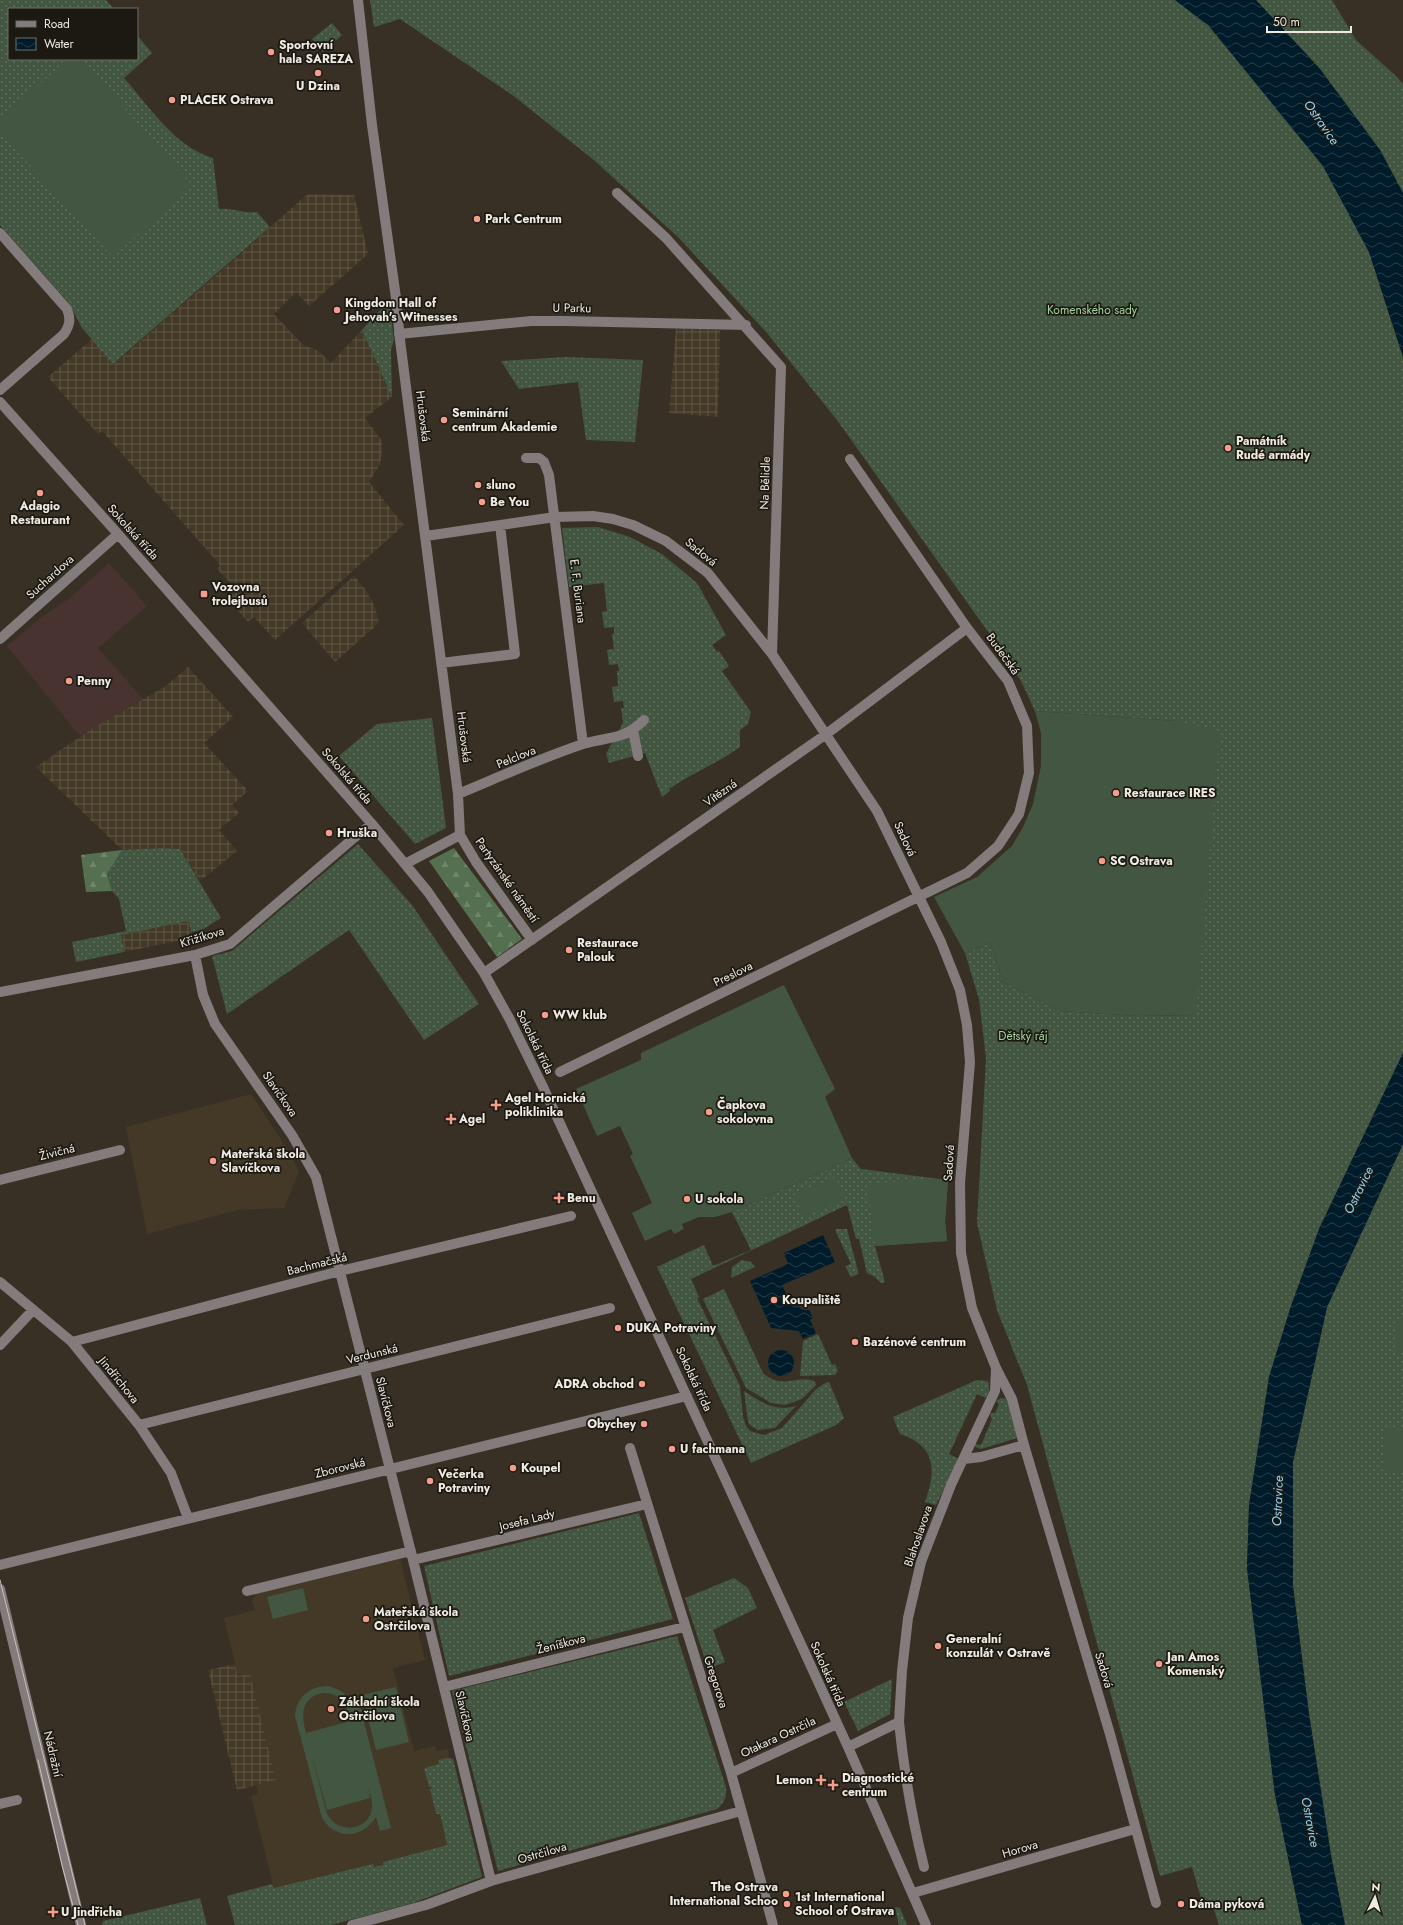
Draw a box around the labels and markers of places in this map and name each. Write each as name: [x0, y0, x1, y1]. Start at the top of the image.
place label: Sportovní hala SAREZA: [279, 36, 353, 68]
marker: Sportovní hala SAREZA: [266, 47, 276, 57]
marker: U Dzina: [313, 68, 323, 78]
place label: U Dzina: [296, 77, 340, 95]
place label: PLACEK Ostrava: [180, 91, 274, 109]
marker: PLACEK Ostrava: [167, 95, 177, 105]
place label: Park Centrum: [485, 210, 562, 228]
marker: Park Centrum: [472, 214, 482, 224]
place label: Kingdom Hall of Jehovah's Witnesses: [343, 294, 458, 326]
marker: Kingdom Hall of Jehovah's Witnesses: [332, 305, 342, 315]
place label: Seminární centrum Akademie: [452, 404, 557, 436]
marker: Seminární centrum Akademie: [439, 415, 449, 425]
place label: Památník Rudé armády: [1236, 432, 1311, 464]
marker: Památník Rudé armády: [1223, 443, 1233, 453]
place label: sluno: [486, 476, 516, 494]
marker: sluno: [473, 480, 483, 490]
marker: Adagio Restaurant: [35, 488, 45, 498]
place label: Be You: [490, 493, 529, 511]
place label: Adagio Restaurant: [10, 497, 70, 529]
marker: Be You: [477, 497, 487, 507]
place label: Vozovna trolejbusů: [211, 578, 268, 610]
marker: Vozovna trolejbusů: [199, 589, 209, 599]
place label: Penny: [77, 672, 112, 690]
marker: Penny: [64, 676, 74, 686]
place label: Restaurace IRES: [1124, 784, 1216, 802]
marker: Restaurace IRES: [1111, 788, 1121, 798]
place label: Hruška: [337, 824, 377, 842]
marker: Hruška: [324, 828, 334, 838]
place label: SC Ostrava: [1110, 852, 1173, 870]
marker: SC Ostrava: [1097, 856, 1107, 866]
place label: Restaurace Palouk: [577, 934, 639, 966]
marker: Restaurace Palouk: [564, 945, 574, 955]
place label: WW klub: [553, 1006, 608, 1024]
marker: WW klub: [540, 1010, 550, 1020]
place label: Agel Hornická poliklinika: [504, 1089, 586, 1121]
place label: Čapkova sokolovna: [717, 1096, 773, 1128]
marker: Agel Hornická poliklinika: [490, 1099, 502, 1111]
marker: Čapkova sokolovna: [704, 1107, 714, 1117]
place label: Agel: [458, 1110, 485, 1128]
marker: Agel: [446, 1114, 456, 1124]
place label: Mateřská škola Slavíčkova: [221, 1145, 305, 1177]
marker: Mateřská škola Slavíčkova: [208, 1156, 218, 1166]
place label: Benu: [567, 1189, 596, 1207]
place label: U sokola: [695, 1190, 743, 1208]
marker: Benu: [554, 1193, 564, 1203]
marker: U sokola: [682, 1194, 692, 1204]
place label: Koupaliště: [782, 1291, 841, 1309]
marker: Koupaliště: [769, 1295, 779, 1305]
place label: DUKA Potraviny: [626, 1319, 717, 1337]
marker: DUKA Potraviny: [613, 1323, 623, 1333]
place label: Bazénové centrum: [863, 1333, 966, 1351]
marker: Bazénové centrum: [850, 1337, 860, 1347]
place label: ADRA obchod: [553, 1375, 634, 1393]
marker: ADRA obchod: [637, 1379, 647, 1389]
place label: Obychey: [587, 1415, 637, 1433]
marker: Obychey: [639, 1419, 649, 1429]
place label: U fachmana: [680, 1440, 745, 1458]
marker: U fachmana: [667, 1444, 677, 1454]
place label: Koupel: [521, 1459, 561, 1477]
marker: Koupel: [508, 1463, 518, 1473]
place label: Večerka Potraviny: [437, 1465, 491, 1497]
marker: Večerka Potraviny: [425, 1476, 435, 1486]
place label: Mateřská škola Ostrčilova: [374, 1603, 458, 1635]
marker: Mateřská škola Ostrčilova: [361, 1614, 371, 1624]
place label: Generalní konzulát v Ostravě: [946, 1630, 1051, 1662]
marker: Generalní konzulát v Ostravě: [933, 1641, 943, 1651]
place label: Jan Amos Komenský: [1165, 1648, 1225, 1680]
marker: Jan Amos Komenský: [1154, 1659, 1164, 1669]
place label: Základní škola Ostrčilova: [339, 1693, 420, 1725]
marker: Základní škola Ostrčilova: [326, 1704, 336, 1714]
place label: Diagnostické centrum: [842, 1769, 914, 1801]
place label: Lemon: [776, 1771, 813, 1789]
marker: Lemon: [816, 1775, 826, 1785]
marker: Diagnostické centrum: [827, 1779, 839, 1791]
place label: The Ostrava International Schoo: [669, 1878, 778, 1910]
place label: 1st International School of Ostrava: [795, 1888, 894, 1920]
marker: The Ostrava International Schoo: [781, 1889, 791, 1899]
place label: Dáma pyková: [1189, 1895, 1264, 1913]
marker: 1st International School of Ostrava: [782, 1899, 792, 1909]
marker: Dáma pyková: [1176, 1899, 1186, 1909]
place label: U Jindřicha: [61, 1903, 122, 1921]
marker: U Jindřicha: [48, 1907, 58, 1917]

